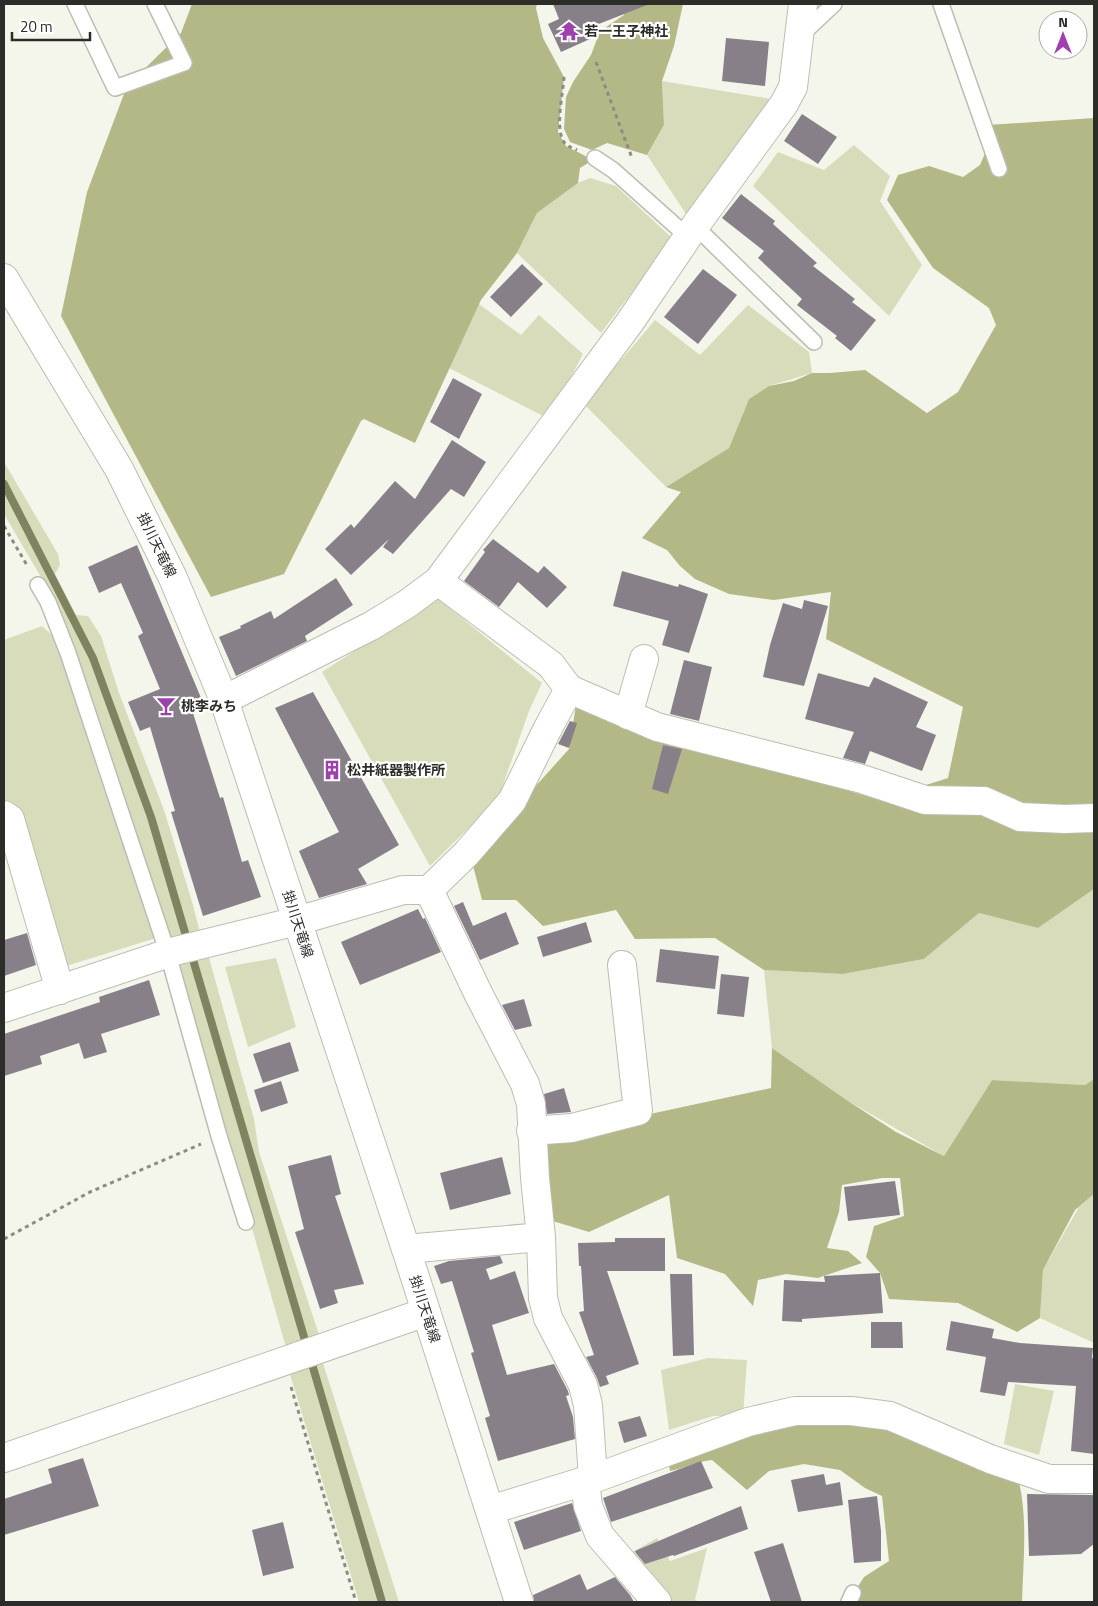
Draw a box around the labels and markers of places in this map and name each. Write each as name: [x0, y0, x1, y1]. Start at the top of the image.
temple icon: 若一王子神社: [558, 20, 580, 42]
place label: 若一王子神社: [584, 20, 668, 41]
bar icon: 桃李みち: [155, 695, 177, 717]
place label: 桃李みち: [181, 695, 237, 716]
building icon: 松井紙器製作所: [321, 759, 343, 781]
place label: 松井紙器製作所: [347, 759, 445, 780]

